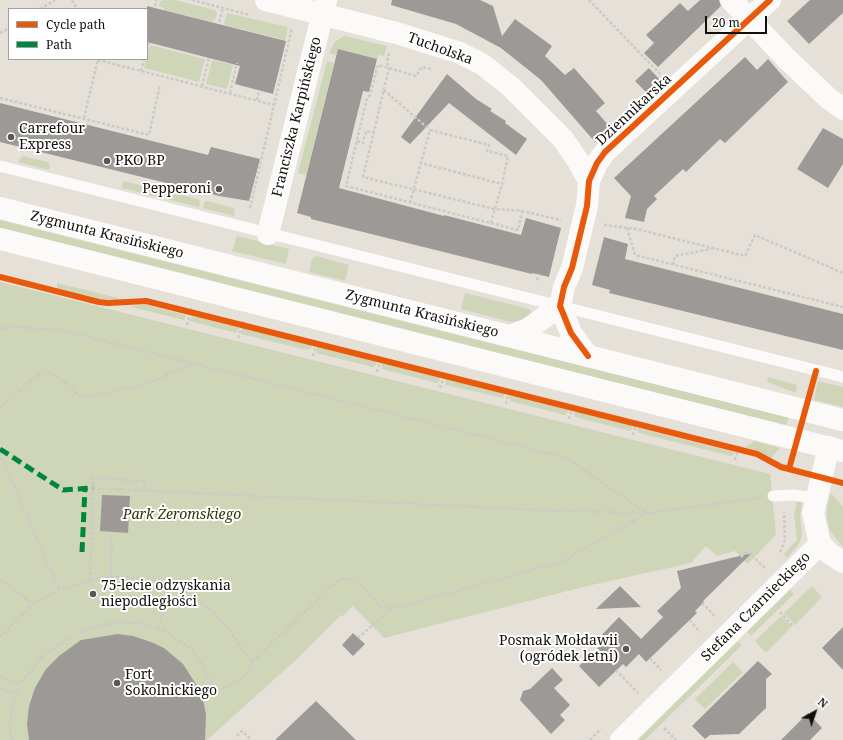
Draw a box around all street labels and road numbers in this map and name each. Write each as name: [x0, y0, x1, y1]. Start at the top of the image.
street label: Tucholska: [405, 29, 475, 69]
street label: Franciszka Karpińskiego: [269, 35, 325, 199]
street label: Dziennikarska: [593, 71, 675, 149]
street label: Zygmunta Krasińskiego: [29, 208, 185, 262]
street label: Zygmunta Krasińskiego: [344, 287, 500, 341]
street label: Stefana Czarnieckiego: [698, 549, 814, 665]

